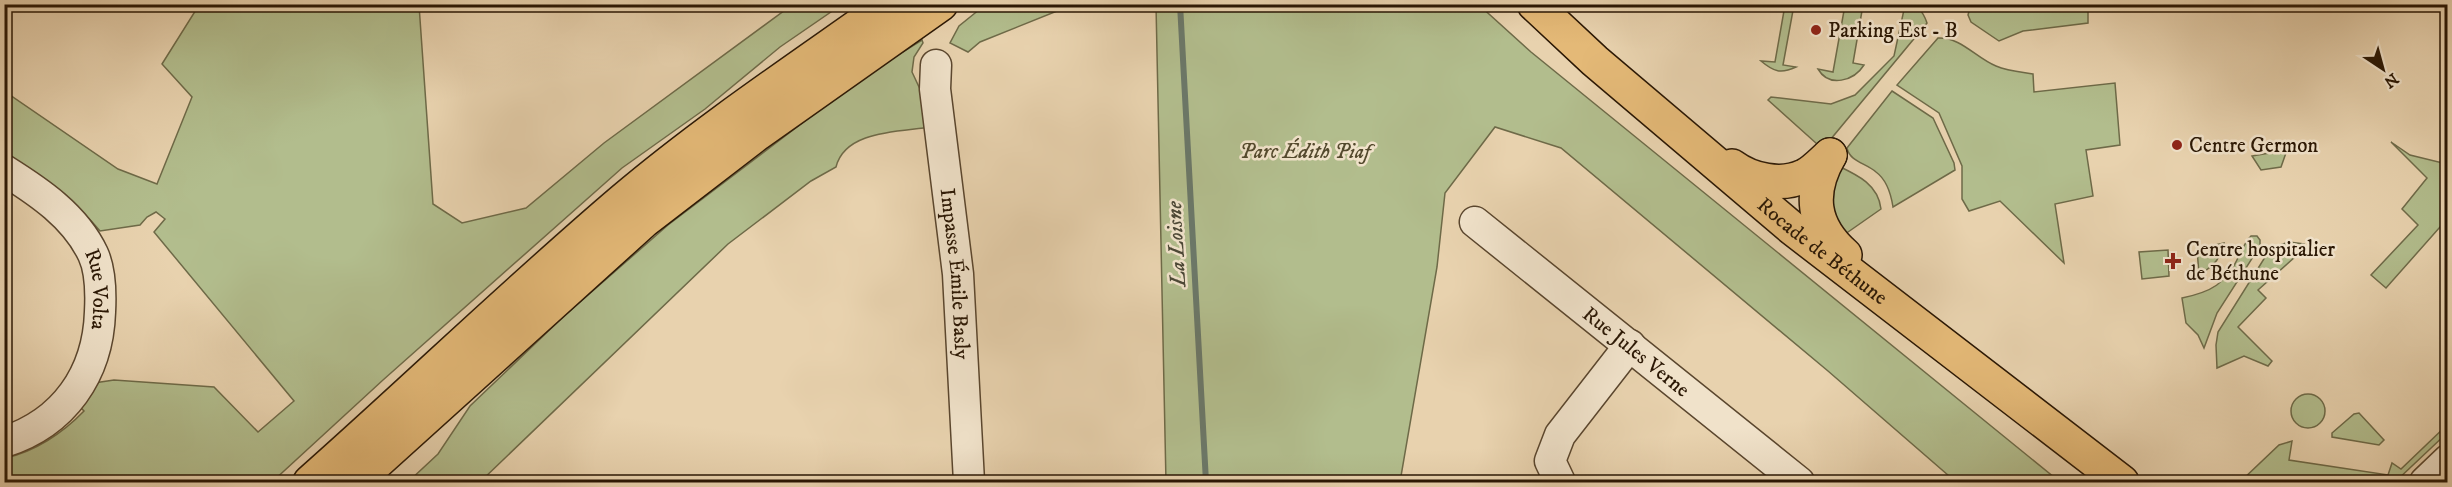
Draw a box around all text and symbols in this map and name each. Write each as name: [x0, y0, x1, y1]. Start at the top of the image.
place label: Parking Est - B: [1828, 18, 1958, 44]
marker: Parking Est - B: [1809, 23, 1823, 37]
north arrow: [2353, 39, 2413, 99]
text: N: [2380, 68, 2402, 92]
place label: Centre Germon: [2189, 133, 2318, 159]
park label: Parc Édith Piaf: [1239, 138, 1376, 165]
marker: Centre Germon: [2170, 138, 2184, 152]
street label: Impasse Émile Basly: [933, 187, 975, 361]
street label: Rocade de Béthune: [1751, 192, 1893, 311]
water label: La Loisne: [1161, 200, 1192, 289]
place label: Centre hospitalier de Béthune: [2186, 237, 2335, 287]
street label: Rue Volta: [78, 245, 113, 331]
marker: Centre hospitalier de Béthune: [2164, 252, 2182, 270]
street label: Rue Jules Verne: [1577, 301, 1695, 403]

